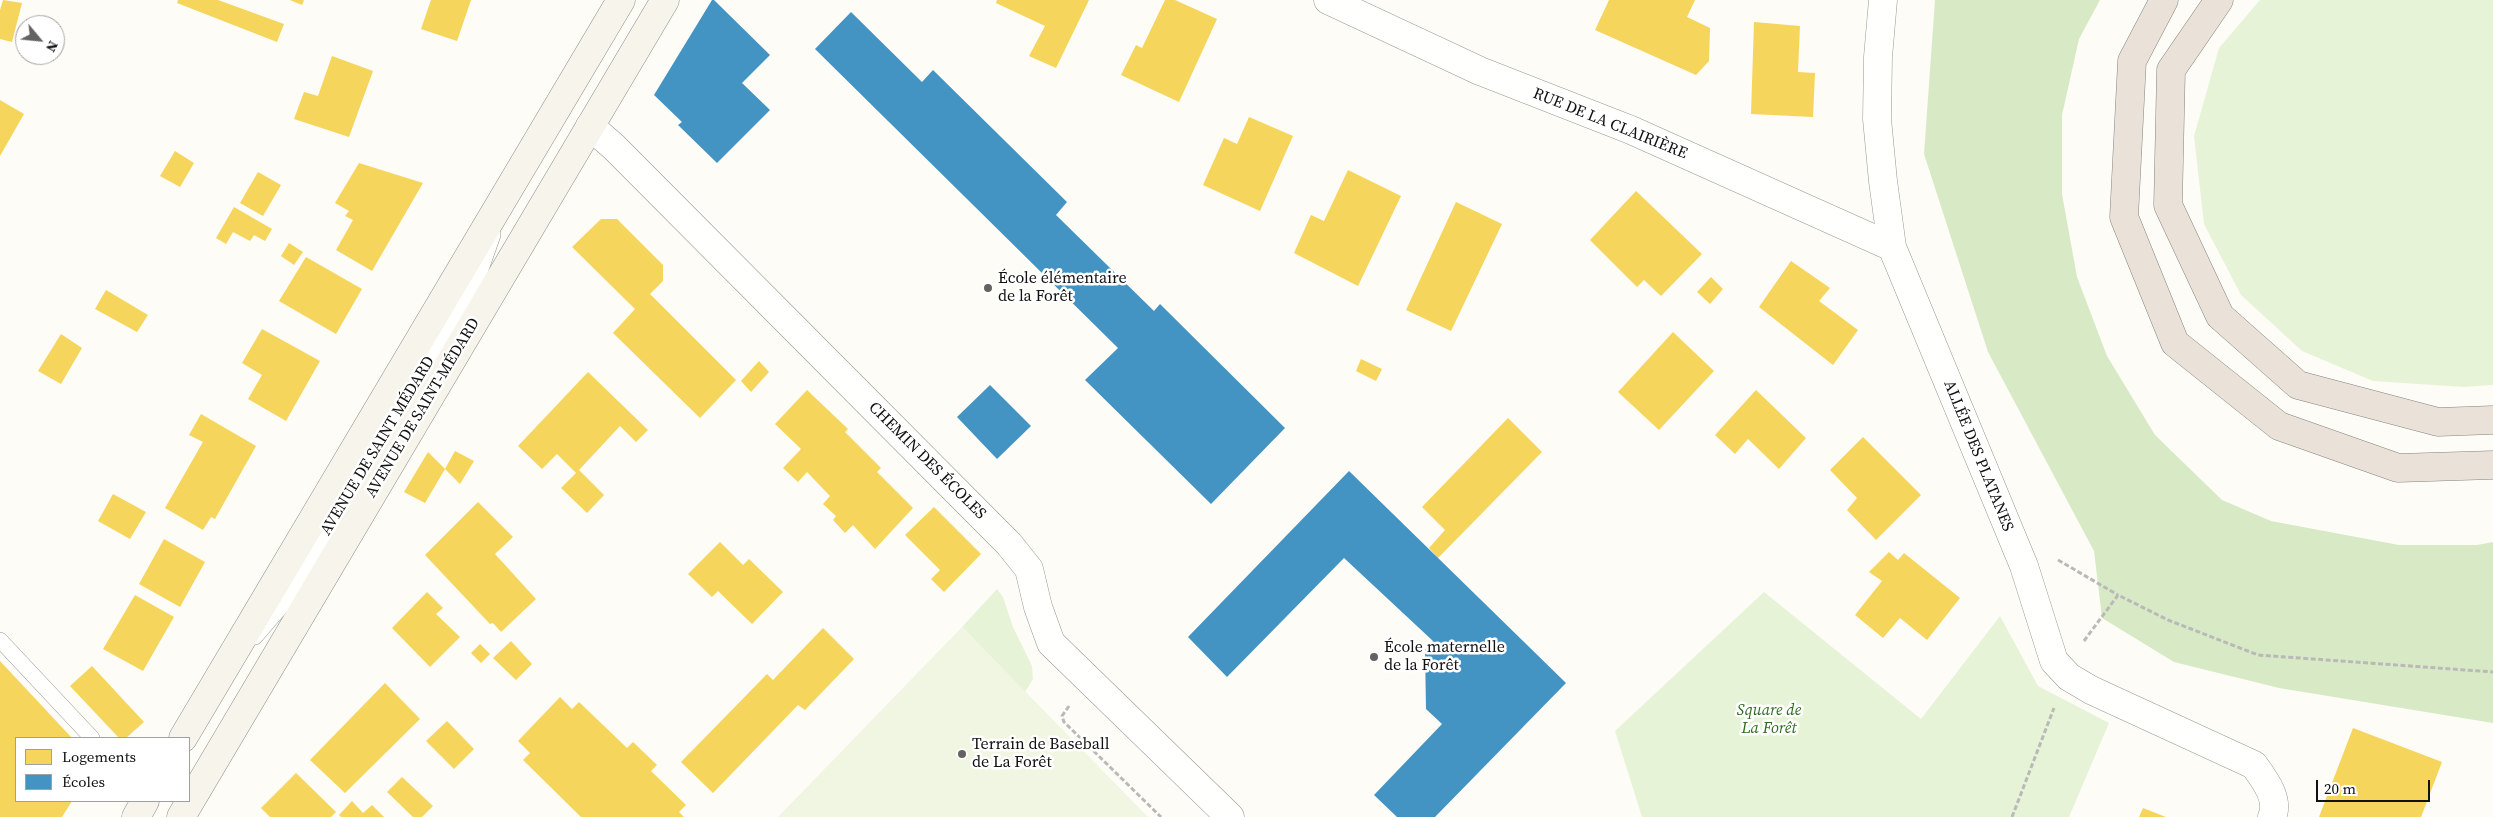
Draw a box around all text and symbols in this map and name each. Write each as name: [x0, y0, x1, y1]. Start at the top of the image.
north arrow: [15, 15, 65, 65]
text: N: [41, 37, 64, 56]
street label: RUE DE LA CLAIRIÈRE: [1530, 84, 1690, 164]
place label: École élémentaire de la Forêt: [998, 269, 1127, 307]
marker: École élémentaire de la Forêt: [982, 282, 994, 294]
street label: AVENUE DE SAINT-MÉDARD: [362, 315, 484, 501]
street label: AVENUE DE SAINT MÉDARD: [317, 353, 439, 539]
street label: ALLÉE DES PLATANES: [1939, 378, 2017, 534]
street label: CHEMIN DES ÉCOLES: [864, 398, 990, 524]
place label: École maternelle de la Forêt: [1384, 638, 1505, 676]
marker: École maternelle de la Forêt: [1368, 651, 1380, 663]
park label: Square de La Forêt: [1737, 701, 1801, 739]
place label: Terrain de Baseball de La Forêt: [972, 735, 1109, 773]
legend: [15, 737, 190, 802]
text: Logements: [62, 746, 136, 767]
marker: Terrain de Baseball de La Forêt: [956, 748, 968, 760]
scale bar: [2318, 770, 2432, 802]
text: Écoles: [62, 771, 105, 792]
text: 20 m: [2324, 778, 2356, 799]

